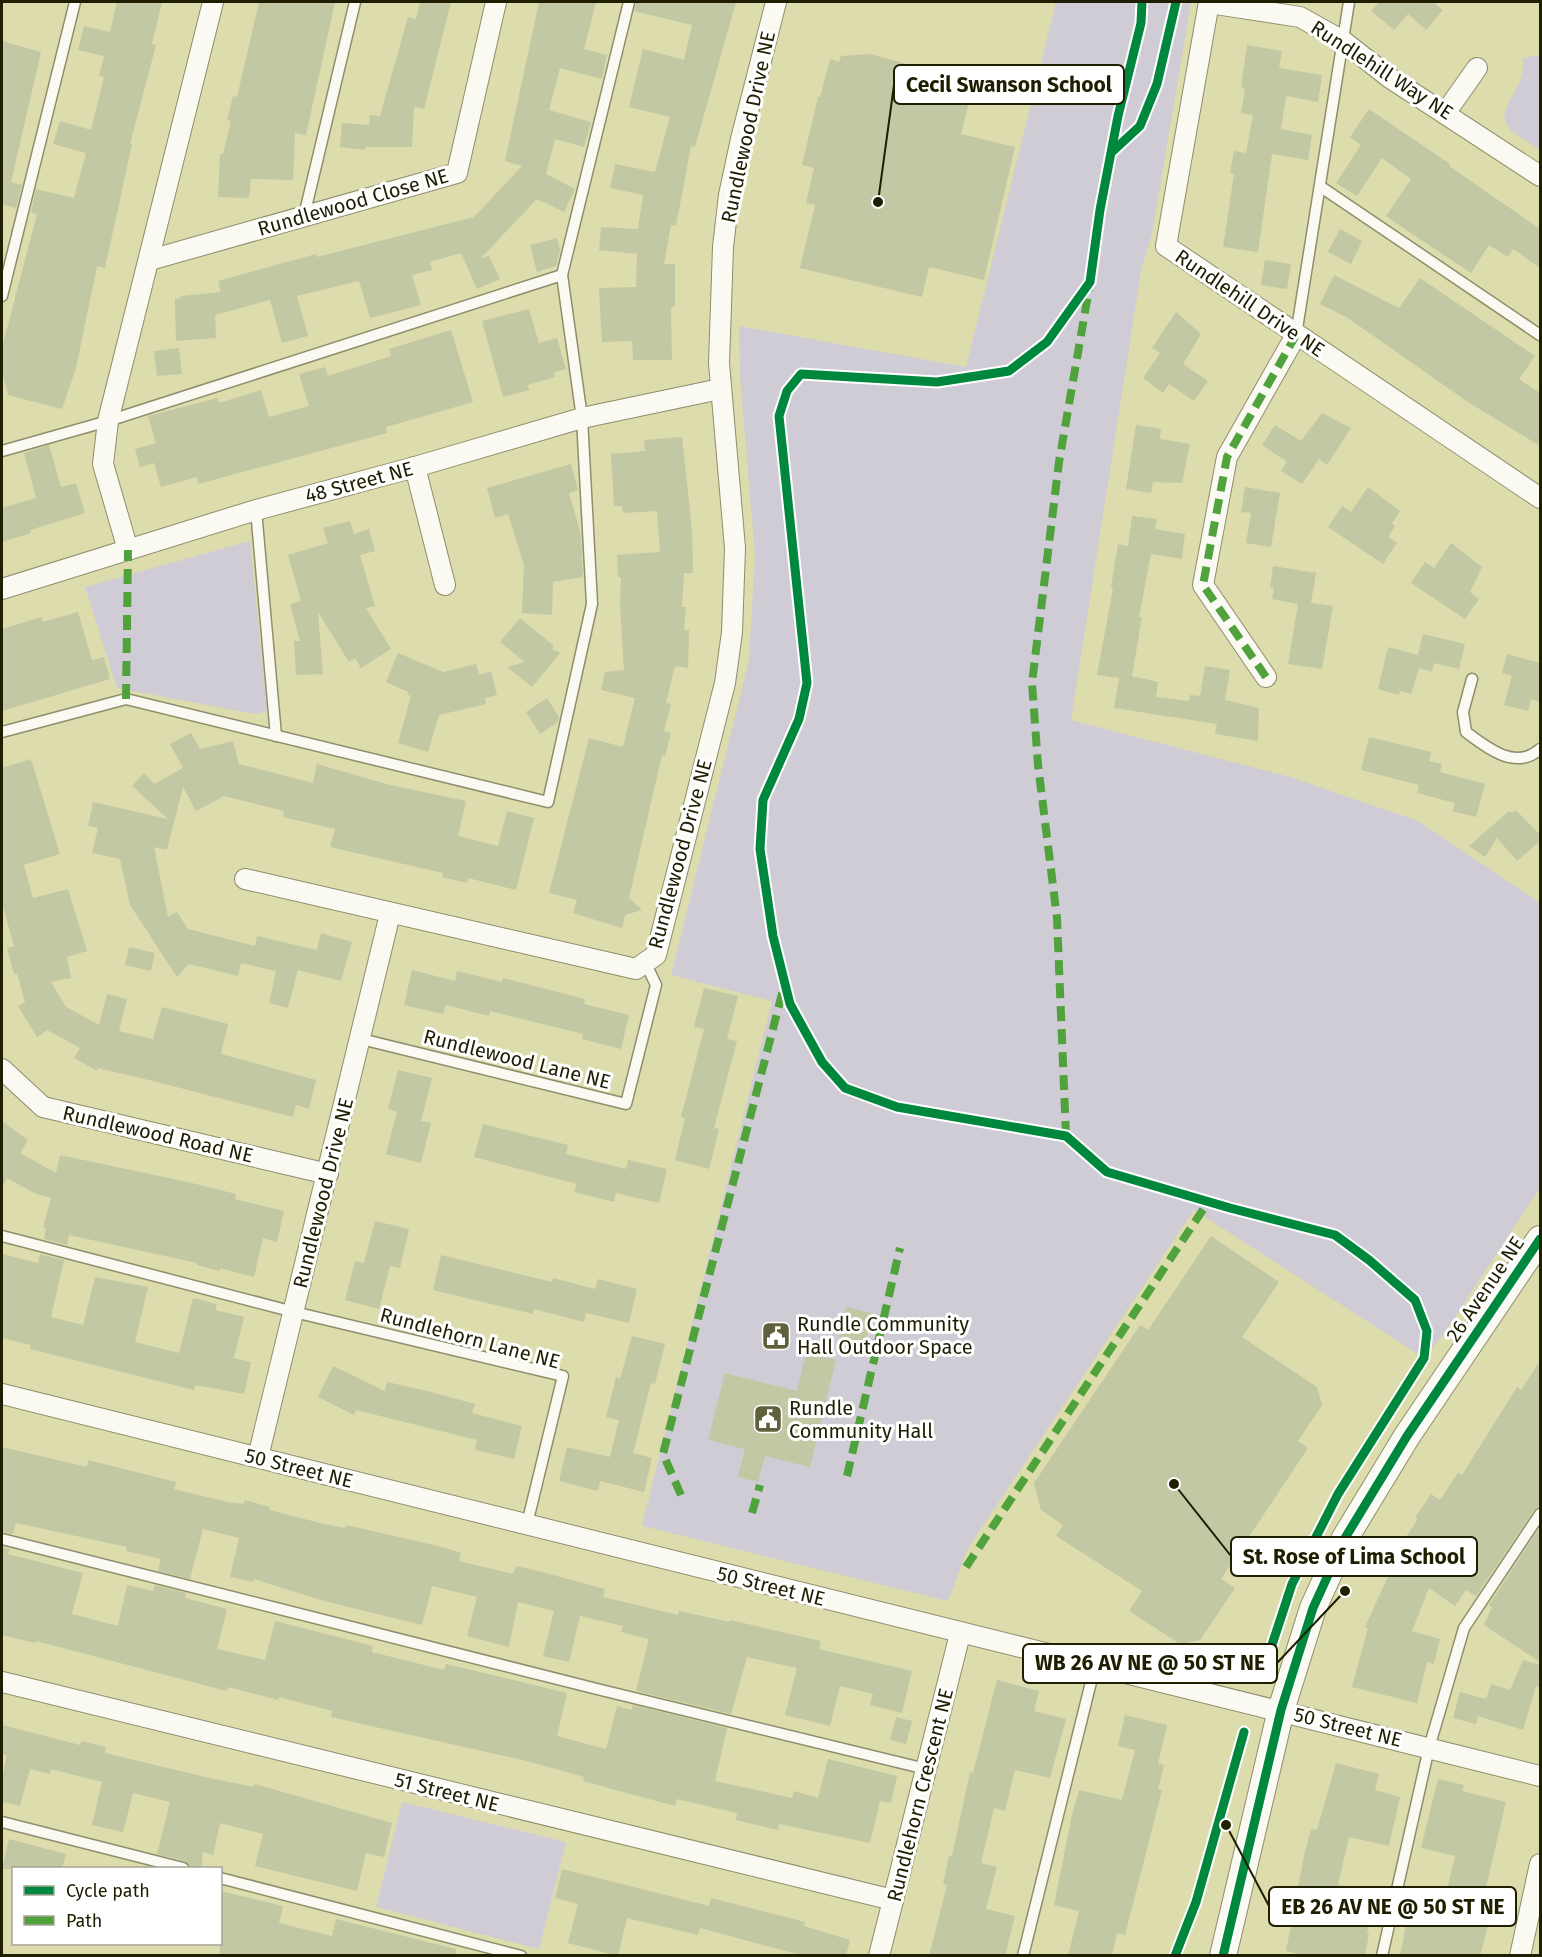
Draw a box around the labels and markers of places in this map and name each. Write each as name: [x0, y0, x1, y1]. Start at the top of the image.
callout: Cecil Swanson School: [894, 65, 1124, 104]
place label: Rundle Community Hall Outdoor Space: [797, 1312, 973, 1359]
public building icon: Rundle Community Hall Outdoor Space: [760, 1320, 792, 1352]
place label: Rundle Community Hall: [789, 1396, 933, 1443]
public building icon: Rundle Community Hall: [752, 1403, 784, 1435]
callout: St. Rose of Lima School: [1231, 1537, 1477, 1576]
callout: WB 26 AV NE @ 50 ST NE: [1023, 1644, 1277, 1683]
callout: EB 26 AV NE @ 50 ST NE: [1269, 1887, 1516, 1926]

